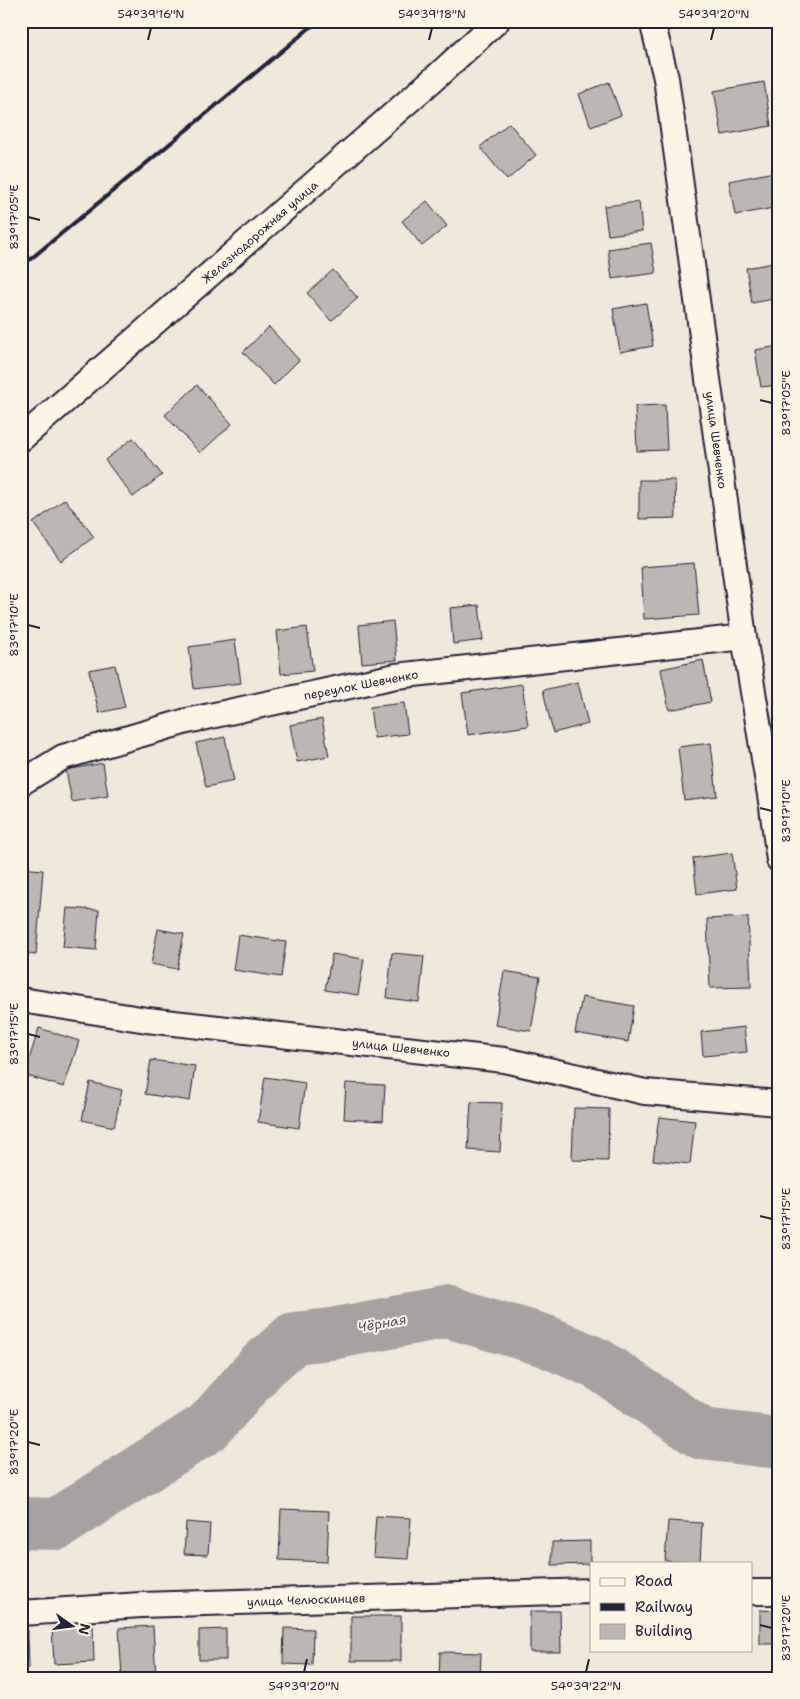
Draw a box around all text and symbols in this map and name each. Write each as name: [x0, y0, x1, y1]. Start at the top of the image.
text: 54°39'16"N: [117, 6, 185, 22]
text: 54°39'18"N: [398, 6, 466, 22]
text: 54°39'20"N: [679, 6, 749, 22]
street label: Железнодорожная улица: [198, 177, 322, 287]
text: 83°17'05"E: [6, 184, 22, 250]
text: 83°17'05"E: [778, 370, 794, 436]
street label: улица Шевченко: [701, 390, 731, 490]
text: 83°17'10"E: [6, 593, 22, 657]
street label: переулок Шевченко: [302, 666, 420, 704]
text: 83°17'10"E: [778, 779, 794, 843]
text: 83°17'15"E: [6, 1003, 22, 1065]
street label: улица Шевченко: [351, 1035, 451, 1061]
text: 83°17'15"E: [778, 1188, 794, 1250]
water label: Чёрная: [356, 1310, 408, 1336]
text: 83°17'20"E: [6, 1409, 22, 1475]
legend: [590, 1562, 752, 1652]
text: Road: [635, 1571, 673, 1591]
street label: улица Челюскинцев: [247, 1590, 365, 1610]
text: 83°17'20"E: [778, 1595, 794, 1661]
text: Railway: [635, 1597, 693, 1617]
north arrow: [48, 1602, 98, 1652]
text: Building: [635, 1621, 692, 1641]
text: N: [75, 1622, 95, 1637]
text: 54°39'20"N: [269, 1678, 339, 1694]
text: 54°39'22"N: [551, 1678, 621, 1694]

